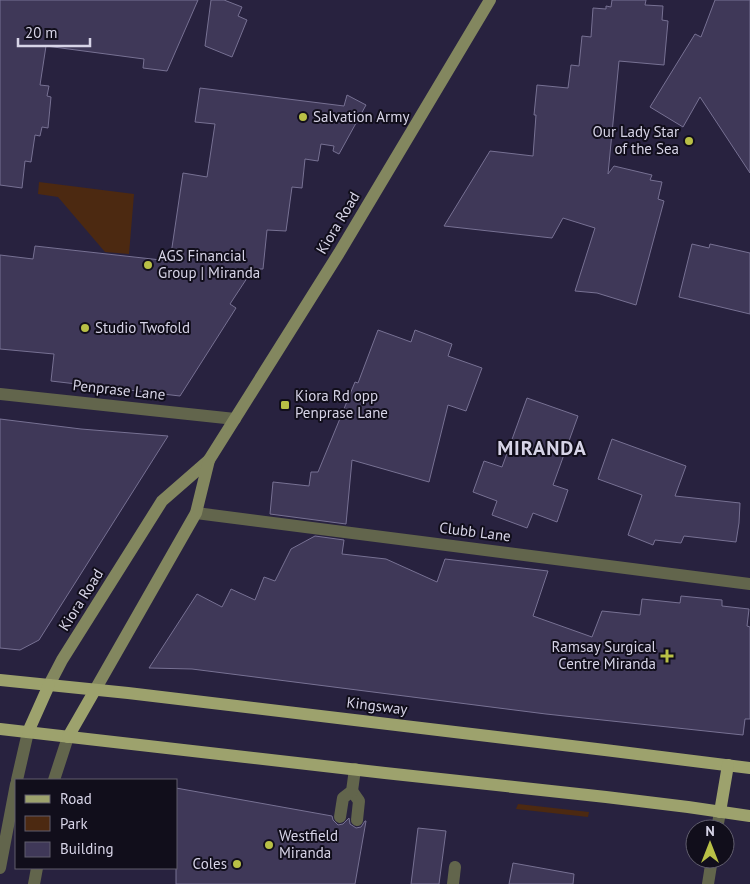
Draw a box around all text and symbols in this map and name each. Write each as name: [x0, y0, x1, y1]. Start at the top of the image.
scale bar: [18, 15, 90, 47]
text: 20 m: [25, 23, 58, 42]
place label: Salvation Army: [313, 107, 409, 126]
marker: Salvation Army: [297, 111, 309, 123]
place label: Our Lady Star of the Sea: [593, 122, 679, 158]
marker: Our Lady Star of the Sea: [683, 135, 695, 147]
street label: Kiora Road: [312, 188, 364, 257]
place label: AGS Financial Group | Miranda: [158, 246, 260, 282]
marker: AGS Financial Group | Miranda: [142, 259, 154, 271]
place label: Studio Twofold: [95, 318, 190, 337]
marker: Studio Twofold: [79, 322, 91, 334]
street label: Penprase Lane: [72, 375, 166, 404]
place label: Kiora Rd opp Penprase Lane: [295, 386, 388, 422]
marker: Kiora Rd opp Penprase Lane: [279, 399, 291, 411]
district label: MIRANDA: [497, 435, 587, 461]
street label: Clubb Lane: [438, 518, 512, 545]
street label: Kiora Road: [54, 565, 107, 634]
place label: Ramsay Surgical Centre Miranda: [552, 637, 657, 673]
marker: Ramsay Surgical Centre Miranda: [660, 649, 674, 663]
street label: Kingsway: [346, 692, 409, 719]
legend: [15, 779, 178, 869]
text: Road: [60, 789, 92, 808]
text: Park: [60, 814, 88, 833]
north arrow: [685, 819, 735, 869]
text: N: [705, 822, 715, 840]
place label: Westfield Miranda: [279, 826, 338, 862]
text: Building: [60, 839, 114, 858]
marker: Westfield Miranda: [263, 839, 275, 851]
place label: Coles: [193, 854, 227, 873]
marker: Coles: [231, 858, 243, 870]

